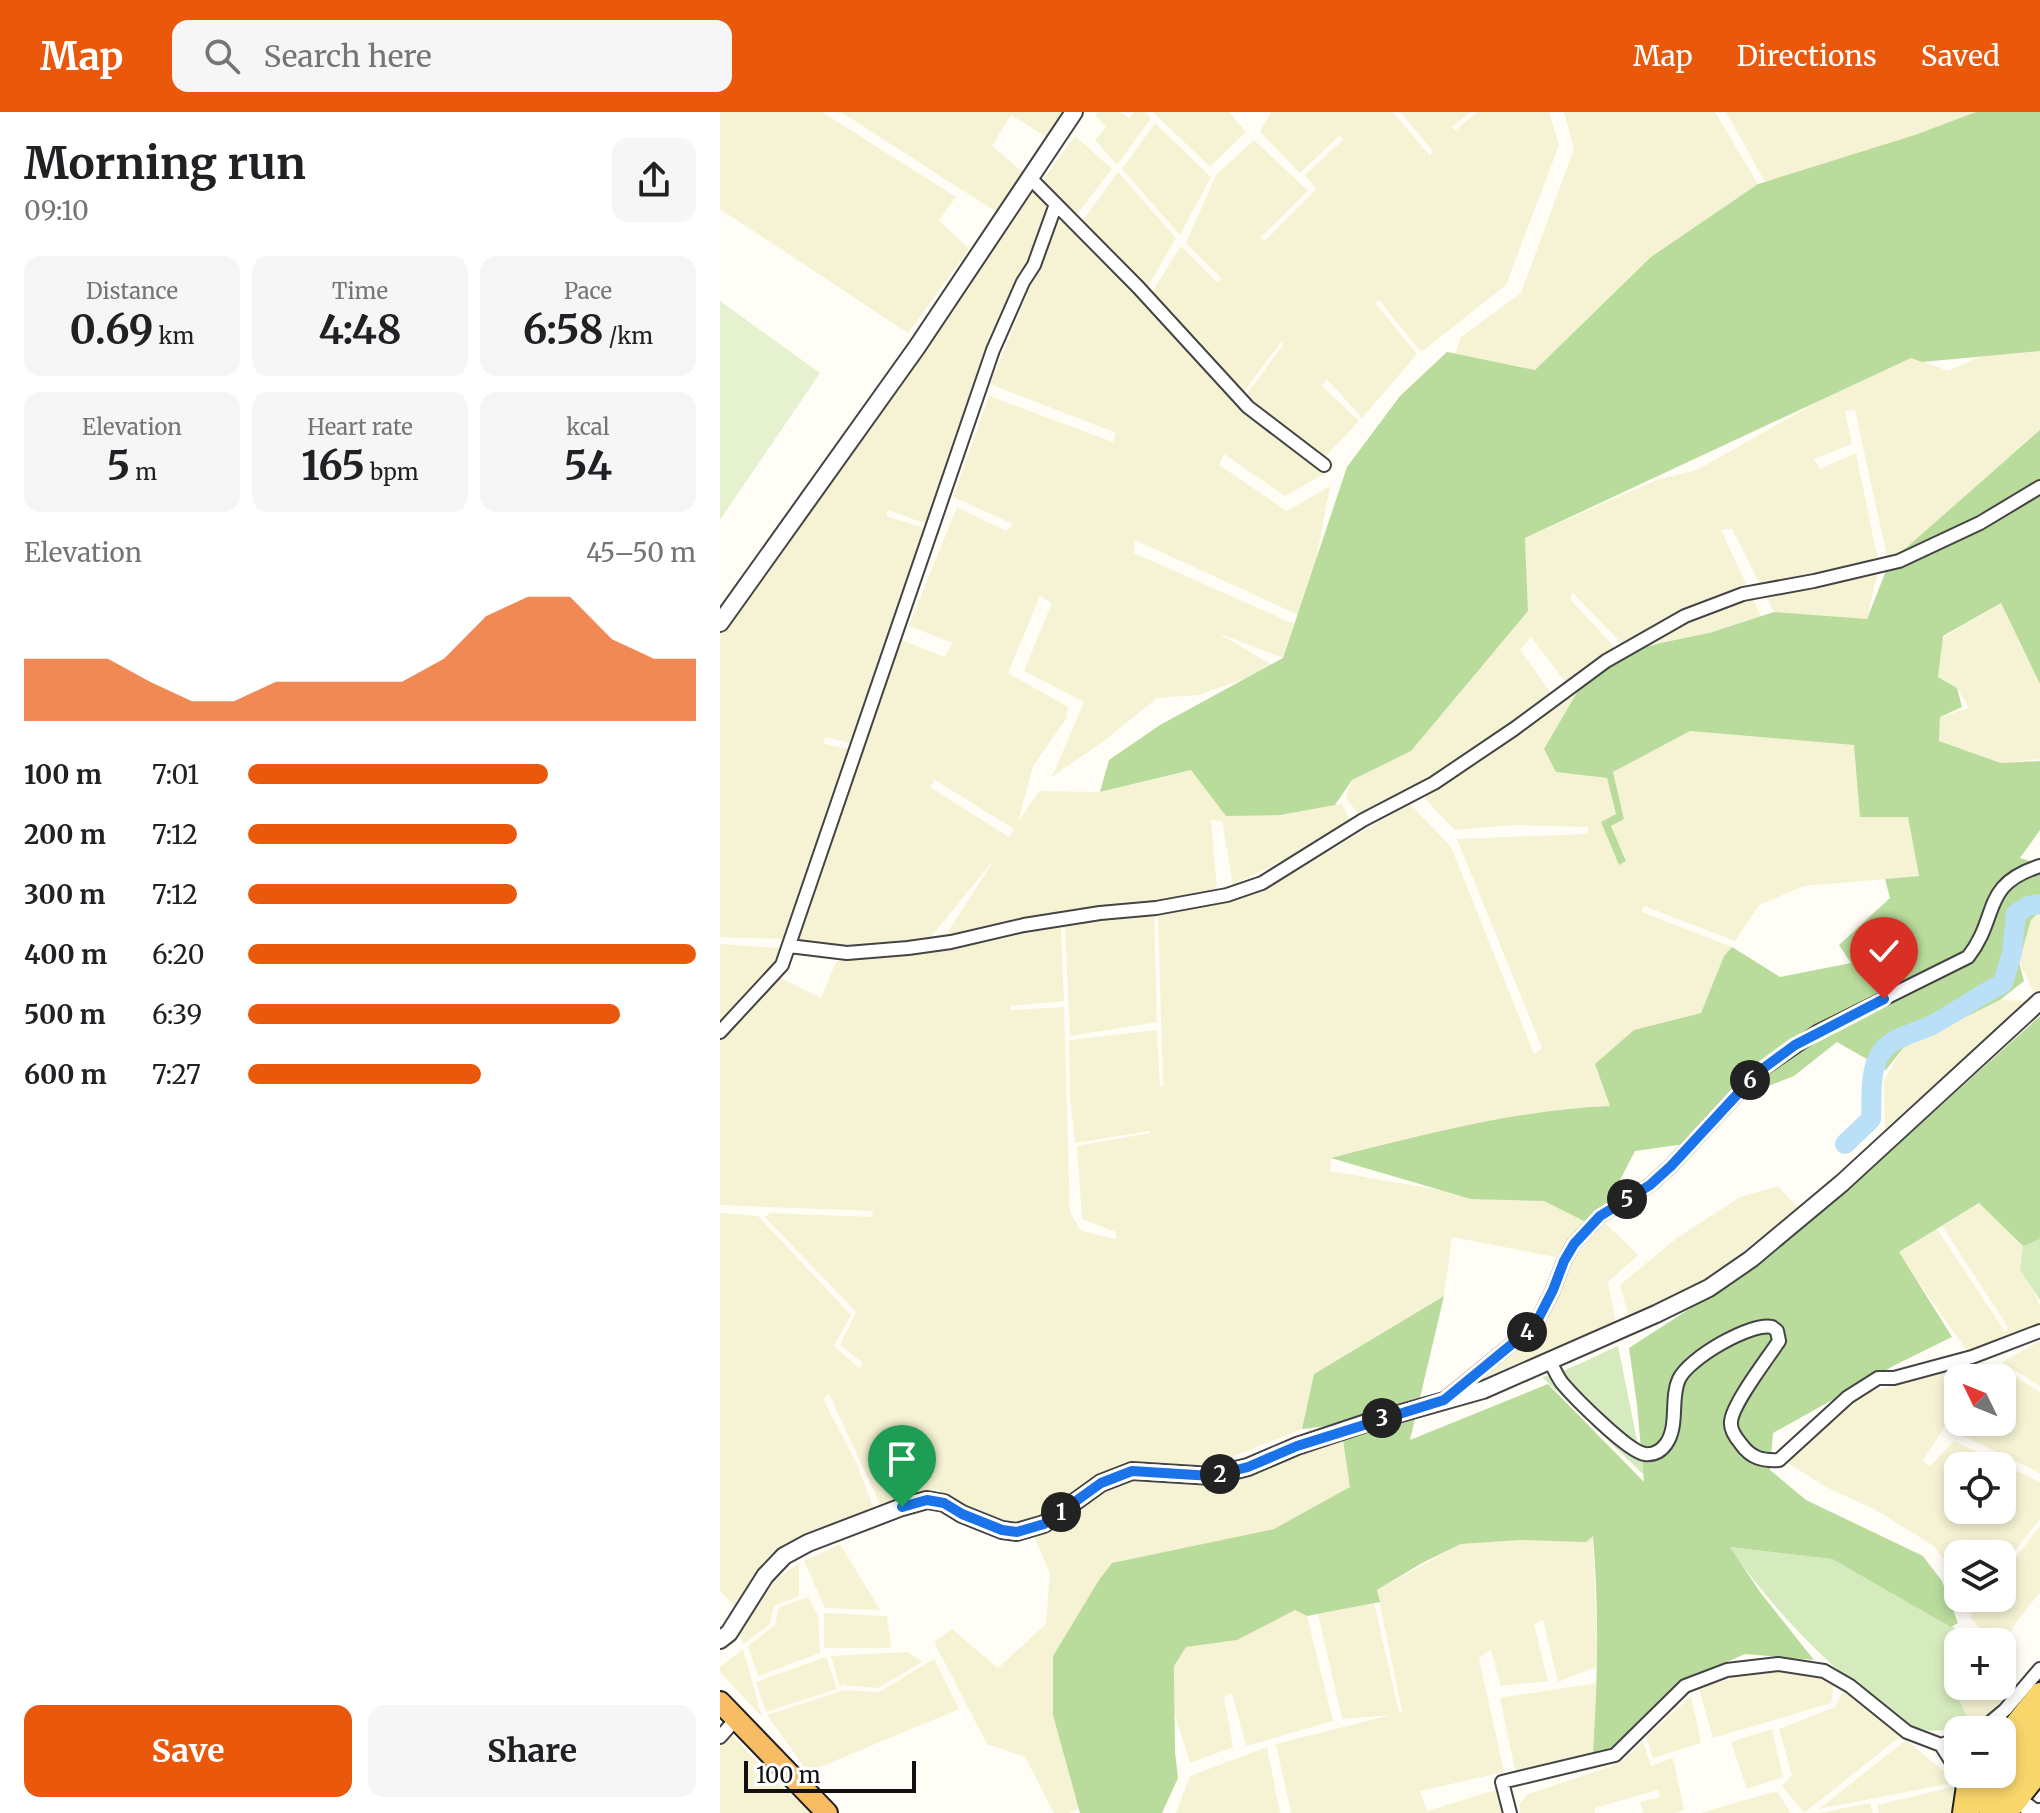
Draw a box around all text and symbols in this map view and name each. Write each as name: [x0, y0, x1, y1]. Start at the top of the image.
search box: [172, 20, 732, 92]
text: Map: [40, 33, 124, 80]
icon: search: [200, 34, 244, 78]
text: Search here: [264, 37, 432, 75]
text: Map: [1633, 38, 1693, 74]
text: Directions: [1737, 38, 1877, 74]
text: Saved: [1921, 38, 2000, 74]
text: Morning run: [24, 136, 306, 191]
button: share: [612, 138, 696, 222]
text: 09:10: [24, 194, 89, 227]
text: Distance: [86, 277, 178, 305]
text: Time: [332, 277, 388, 305]
text: Pace: [564, 277, 612, 305]
text: 0.69: [70, 305, 153, 355]
text: 4:48: [318, 305, 402, 355]
text: 6:58: [523, 305, 604, 355]
text: km: [153, 322, 194, 350]
text: /km: [604, 322, 653, 350]
text: Elevation: [82, 413, 182, 441]
text: Heart rate: [307, 413, 413, 441]
text: kcal: [566, 413, 610, 441]
text: 5: [107, 441, 130, 491]
text: 165: [301, 441, 365, 491]
text: 54: [564, 441, 612, 491]
text: m: [130, 458, 157, 486]
text: bpm: [365, 458, 419, 486]
text: Elevation: [24, 536, 142, 569]
text: 45–50 m: [586, 536, 696, 569]
text: 100 m: [24, 758, 102, 791]
text: 7:01: [152, 758, 199, 791]
text: 200 m: [24, 818, 106, 851]
text: 7:12: [152, 818, 198, 851]
text: 300 m: [24, 878, 105, 911]
text: 7:12: [152, 878, 198, 911]
pin: [1850, 917, 1918, 999]
icon: check: [1862, 929, 1906, 973]
text: 400 m: [24, 938, 107, 971]
text: 6:20: [152, 938, 205, 971]
text: 500 m: [24, 998, 106, 1031]
text: 6:39: [152, 998, 202, 1031]
text: 600 m: [24, 1058, 107, 1091]
text: 7:27: [152, 1058, 201, 1091]
pin: 6: [1730, 1060, 1770, 1100]
text: 6: [1743, 1066, 1757, 1094]
pin: 5: [1607, 1179, 1647, 1219]
text: 5: [1621, 1185, 1633, 1213]
pin: 4: [1507, 1312, 1547, 1352]
text: 4: [1520, 1318, 1534, 1346]
north arrow: [1944, 1364, 2016, 1436]
map controls: [1944, 1364, 2016, 1788]
pin: 3: [1362, 1398, 1402, 1438]
text: 3: [1376, 1404, 1388, 1432]
pin: [868, 1425, 936, 1507]
icon: arrive: [880, 1437, 924, 1481]
button: locate: [1944, 1452, 2016, 1524]
pin: 2: [1200, 1454, 1240, 1494]
text: 2: [1214, 1460, 1226, 1488]
pin: 1: [1041, 1492, 1081, 1532]
text: 1: [1056, 1498, 1066, 1526]
button: layers: [1944, 1540, 2016, 1612]
button: +: [1944, 1628, 2016, 1700]
button: Save: [24, 1705, 352, 1797]
button: Share: [368, 1705, 696, 1797]
button: −: [1944, 1716, 2016, 1788]
scale bar: [744, 1757, 916, 1793]
text: 100 m: [756, 1761, 821, 1789]

